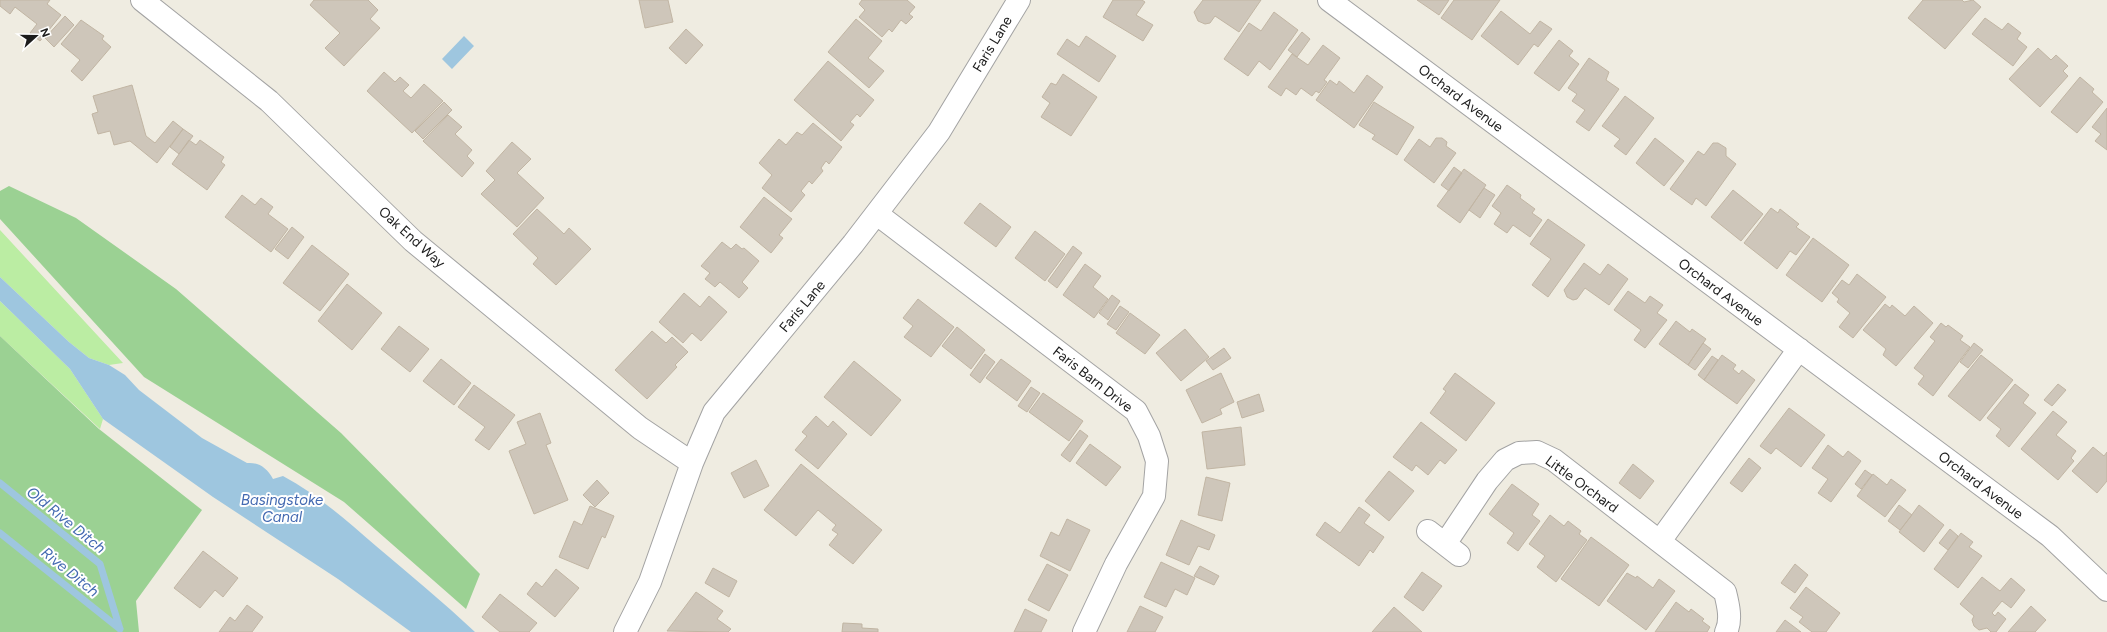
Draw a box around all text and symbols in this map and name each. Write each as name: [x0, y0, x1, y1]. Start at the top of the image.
street label: Faris Lane: [969, 13, 1016, 75]
north arrow: [16, 16, 56, 56]
text: N: [37, 26, 52, 39]
street label: Orchard Avenue: [1415, 61, 1507, 136]
street label: Oak End Way: [375, 203, 449, 272]
street label: Orchard Avenue: [1675, 255, 1767, 330]
street label: Faris Lane: [776, 277, 829, 336]
street label: Faris Barn Drive: [1049, 343, 1136, 416]
street label: Orchard Avenue: [1935, 448, 2027, 523]
street label: Little Orchard: [1542, 452, 1622, 517]
water label: Old Rive Ditch: [23, 483, 109, 557]
water label: Basingstoke Canal: [241, 491, 323, 526]
water label: Rive Ditch: [38, 543, 102, 601]

